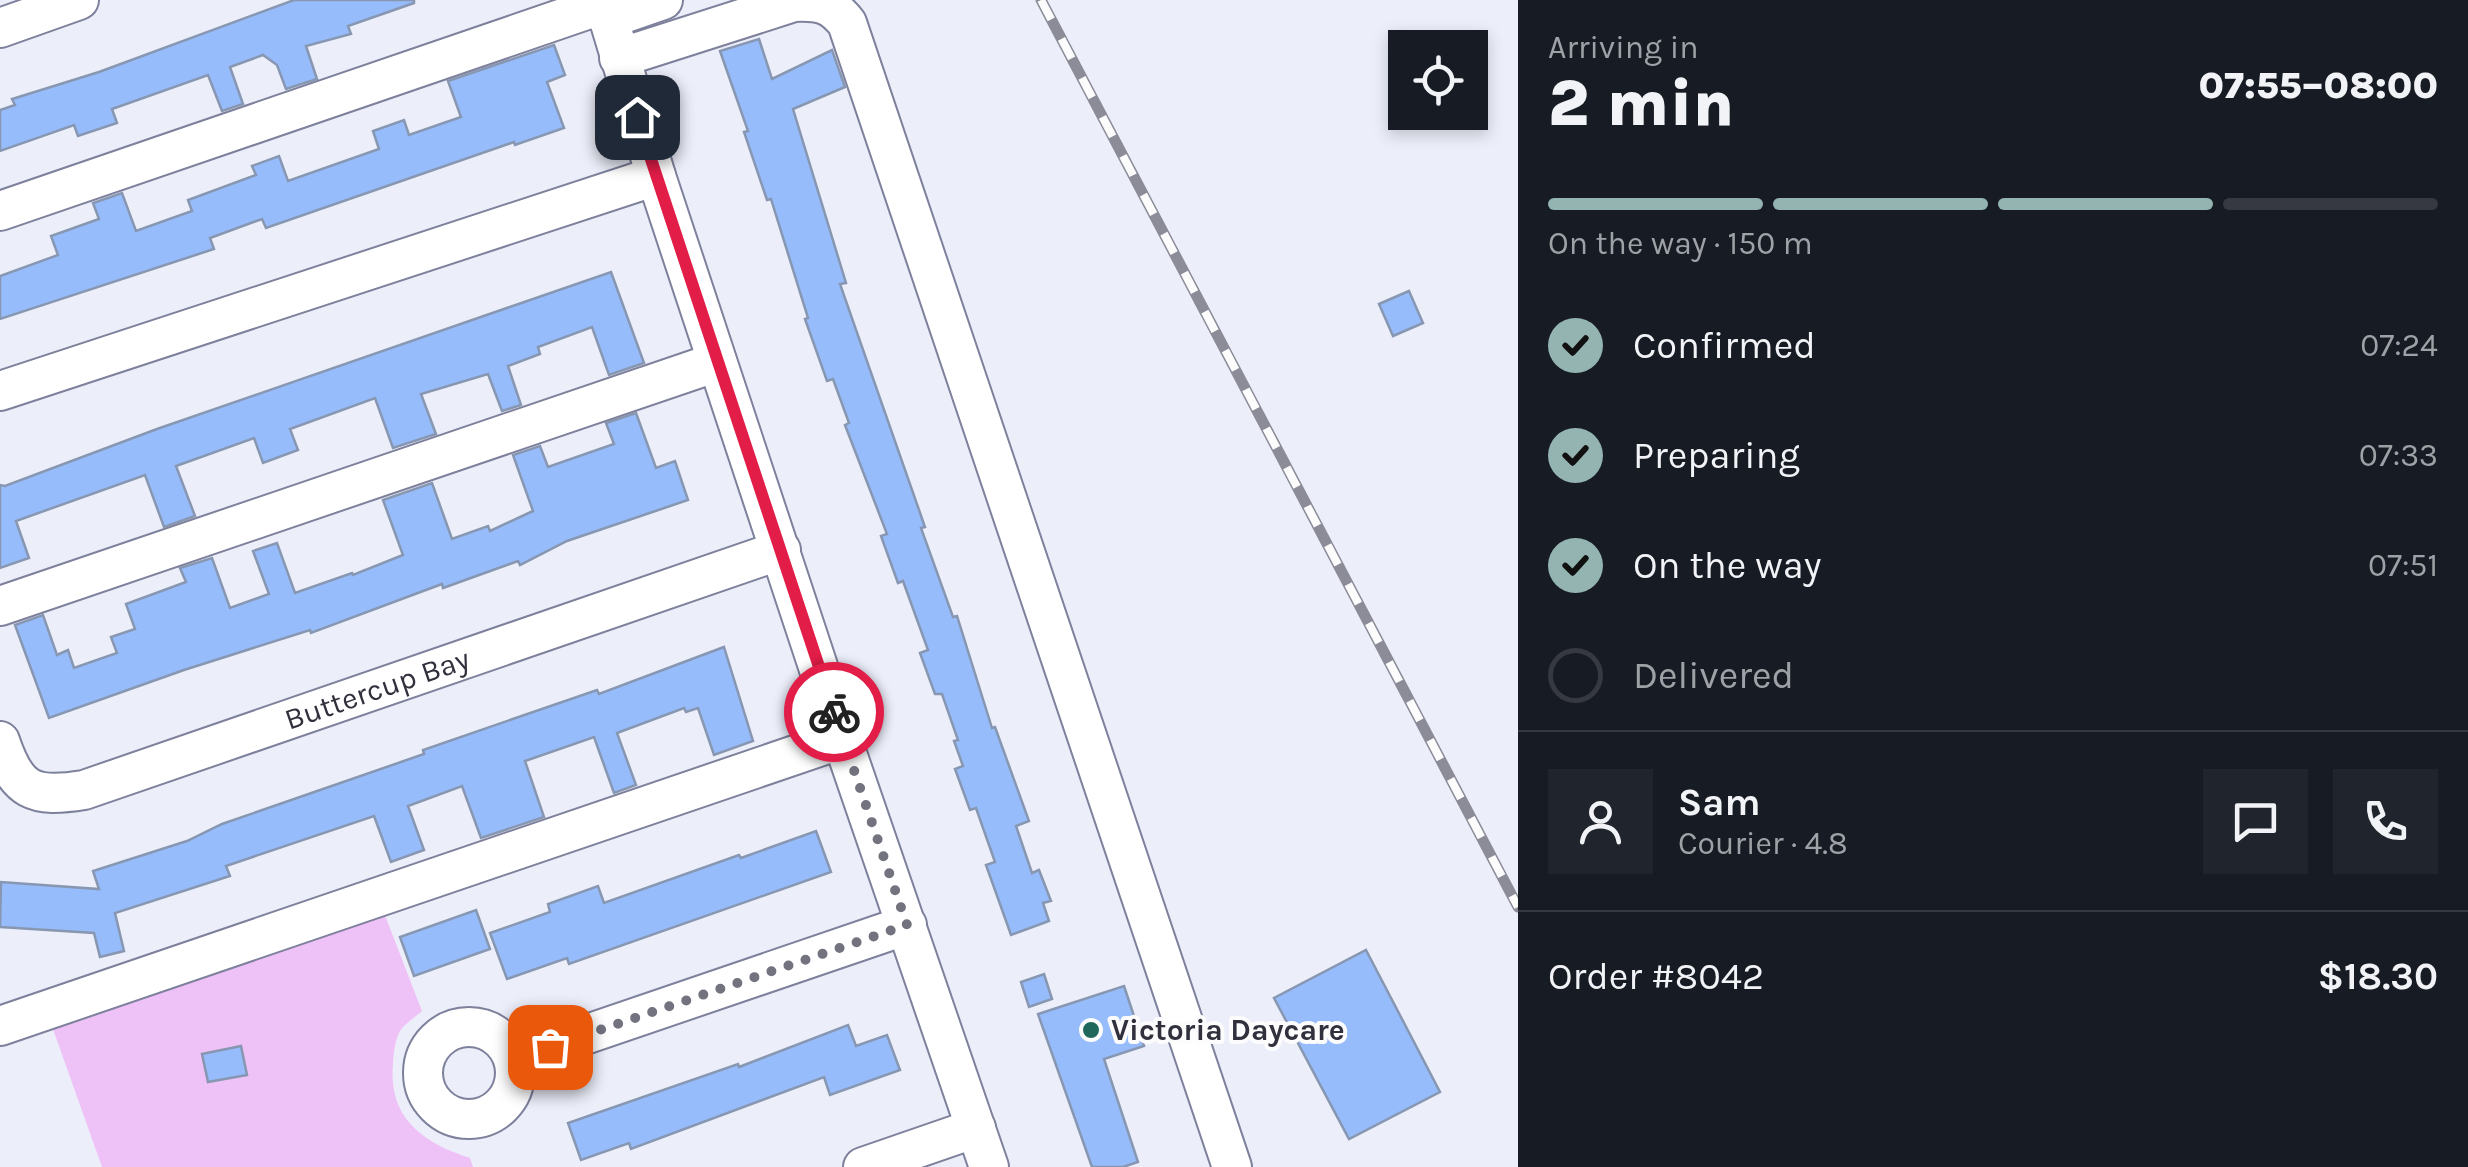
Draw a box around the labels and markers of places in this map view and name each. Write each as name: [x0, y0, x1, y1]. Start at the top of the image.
pin: [595, 75, 680, 160]
pin: [508, 1005, 593, 1090]
place label: Victoria Daycare: [1111, 1012, 1345, 1048]
marker: Victoria Daycare: [1080, 1019, 1102, 1041]

